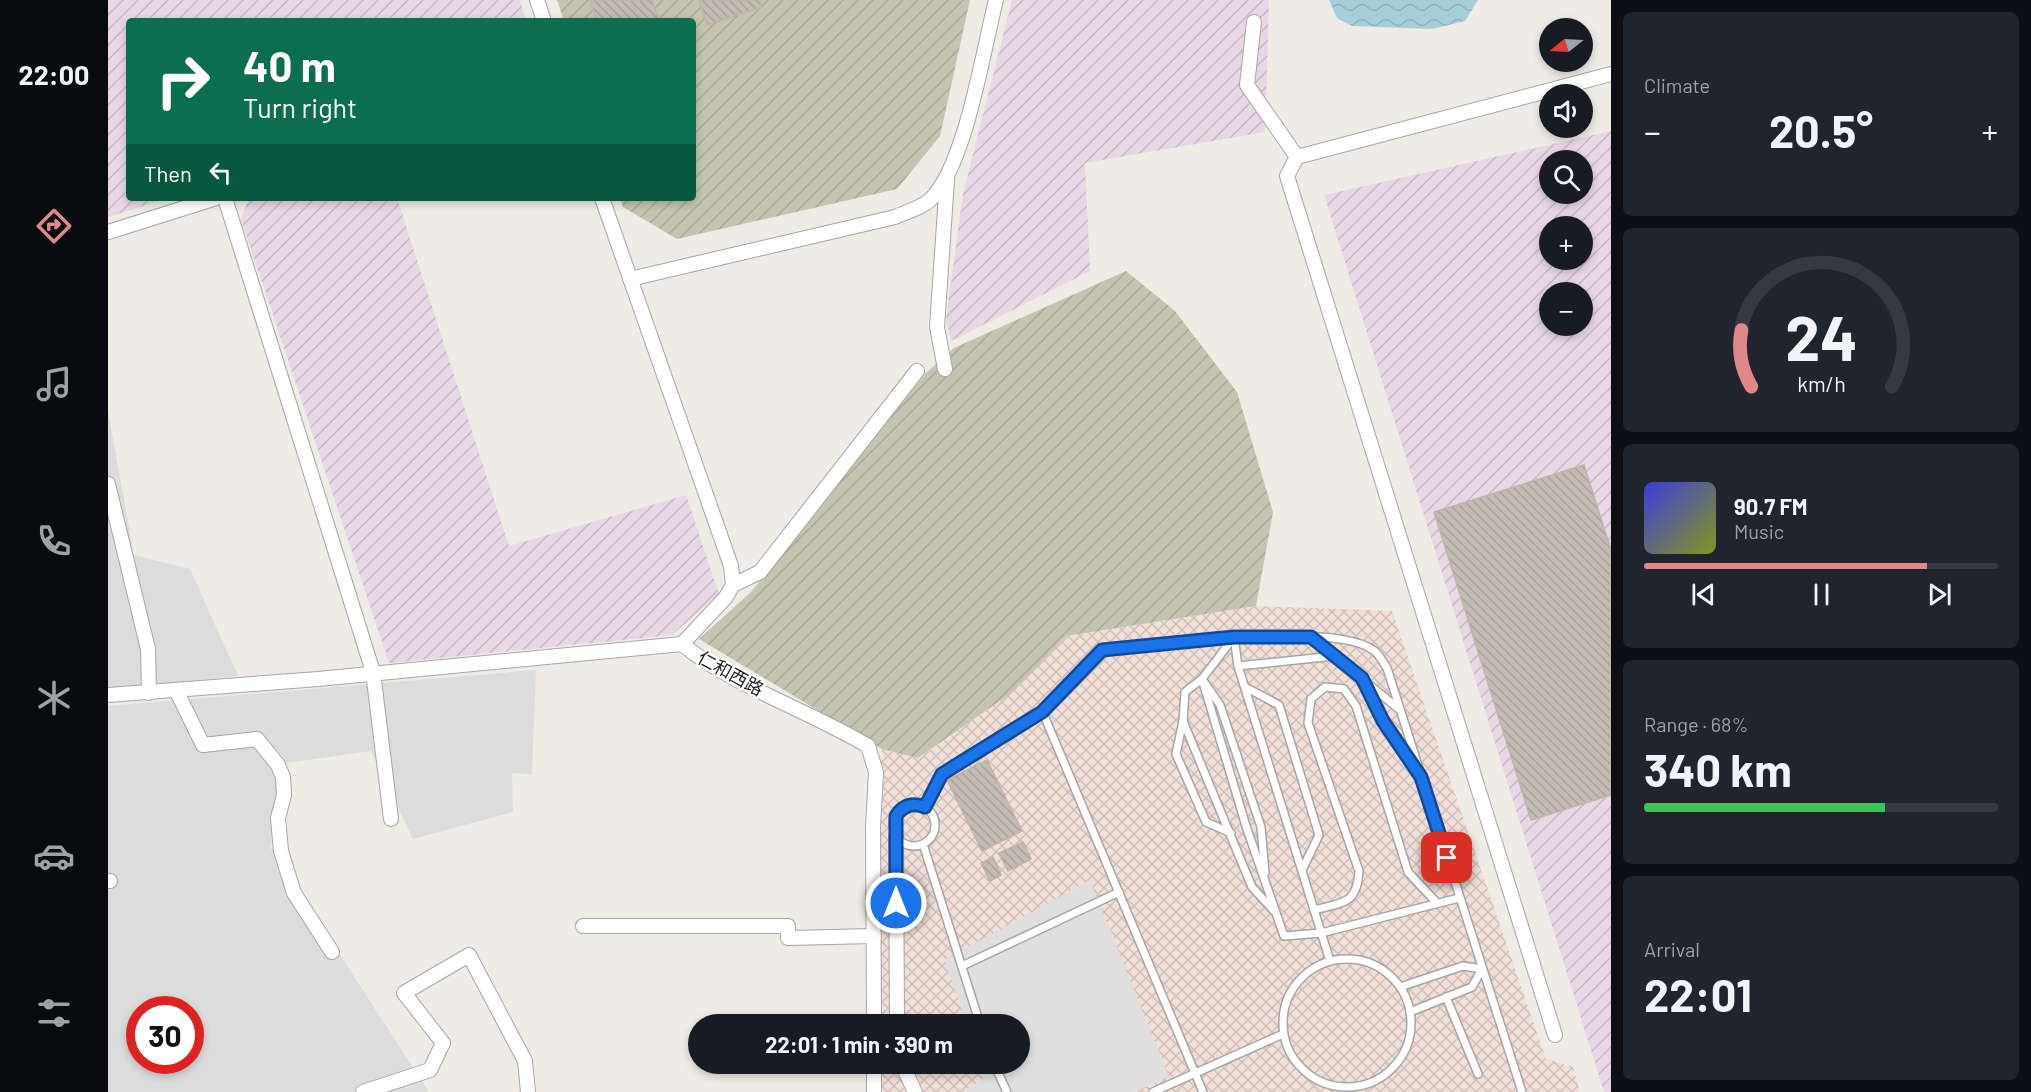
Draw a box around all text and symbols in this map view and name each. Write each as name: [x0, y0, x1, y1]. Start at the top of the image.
north arrow: [1539, 18, 1593, 72]
map controls: [1539, 18, 1593, 336]
text: 40 m: [243, 40, 336, 90]
icon: right: [144, 42, 222, 120]
text: 22:00: [19, 58, 89, 90]
text: Climate: [1644, 73, 1710, 97]
button: sound: [1539, 84, 1593, 138]
text: Turn right: [243, 91, 357, 123]
text: 20.5°: [1769, 103, 1873, 157]
text: −: [1644, 111, 1661, 151]
text: +: [1982, 111, 1998, 151]
button: search: [1539, 150, 1593, 204]
icon: left: [204, 156, 237, 189]
text: Then: [144, 160, 192, 186]
icon: directions: [33, 205, 75, 247]
button: +: [1539, 216, 1593, 270]
button: −: [1539, 282, 1593, 336]
text: 24: [1785, 299, 1857, 373]
icon: music: [33, 363, 75, 405]
text: km/h: [1797, 371, 1845, 396]
text: 90.7 FM: [1734, 493, 1808, 519]
text: Music: [1734, 519, 1784, 543]
icon: phone: [33, 520, 75, 562]
icon: previous: [1687, 578, 1720, 611]
icon: pause: [1805, 578, 1838, 611]
icon: next: [1923, 578, 1956, 611]
street label: 仁和西路: [694, 646, 768, 700]
icon: climate: [33, 677, 75, 719]
text: Range · 68%: [1644, 712, 1748, 736]
text: 340 km: [1644, 742, 1792, 796]
pin: [1421, 832, 1472, 883]
icon: car: [33, 835, 75, 877]
icon: arrive: [1430, 841, 1463, 874]
position arrow: [864, 871, 928, 935]
text: Arrival: [1644, 937, 1700, 961]
text: 22:01: [1644, 967, 1752, 1021]
icon: filters: [33, 992, 75, 1034]
speed limit sign: 30: [126, 996, 204, 1074]
text: 22:01 · 1 min · 390 m: [765, 1031, 953, 1057]

